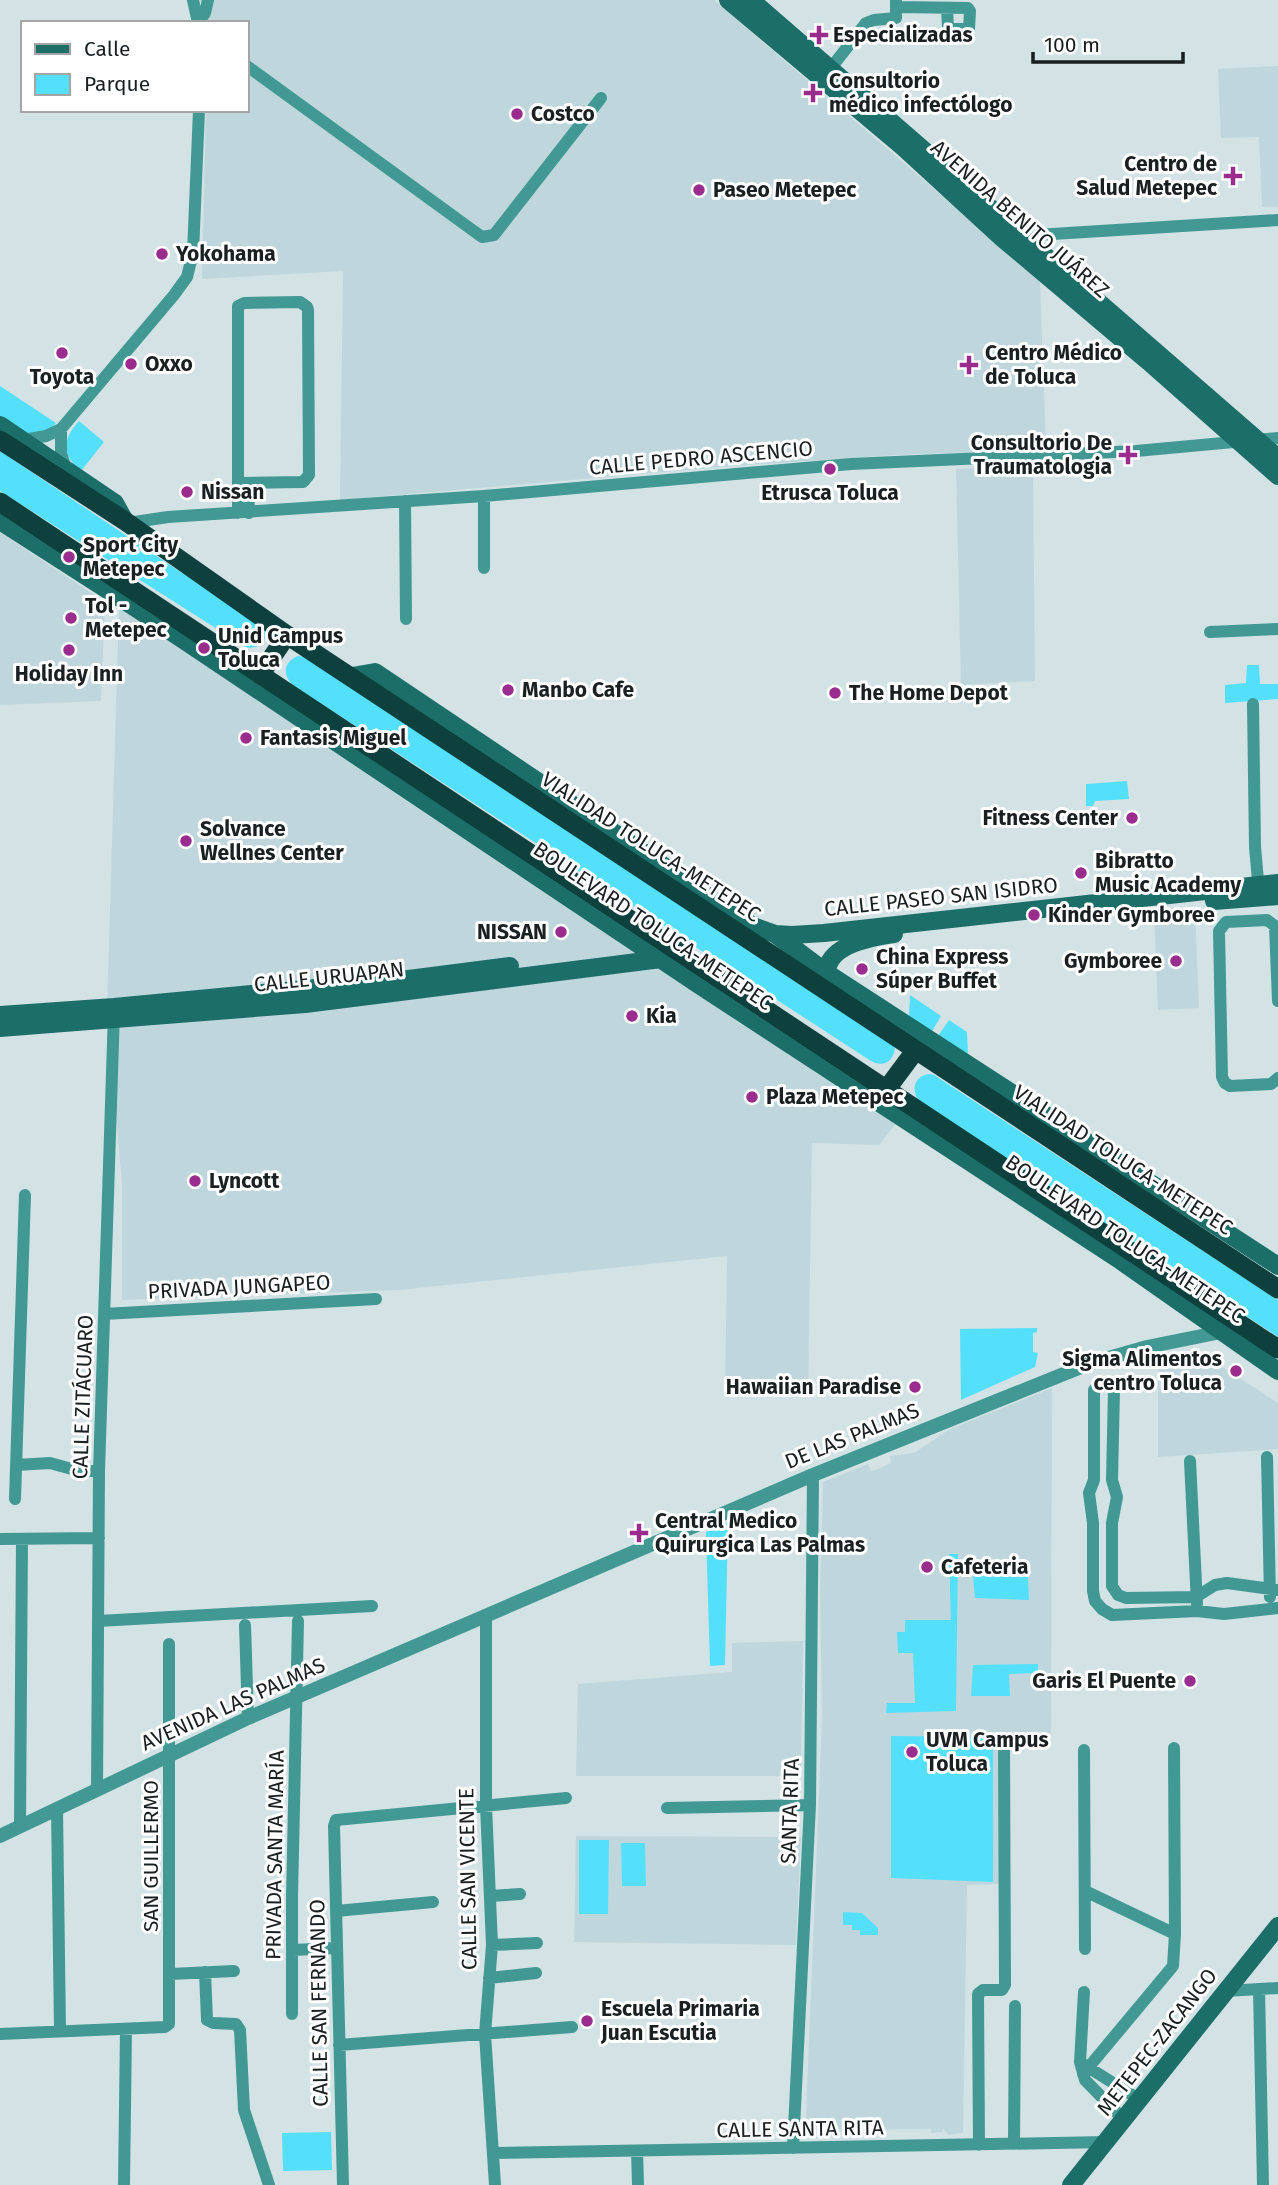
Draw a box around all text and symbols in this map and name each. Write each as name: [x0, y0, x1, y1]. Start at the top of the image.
legend: [21, 21, 248, 112]
scale bar: [1033, 21, 1184, 65]
place label: Especializadas: [833, 22, 973, 48]
marker: Especializadas: [811, 27, 827, 43]
text: 100 m: [1044, 32, 1100, 58]
text: Calle: [84, 36, 130, 62]
place label: Consultorio médico infectólogo: [829, 68, 1012, 118]
text: Parque: [84, 71, 150, 97]
marker: Consultorio médico infectólogo: [803, 83, 823, 103]
place label: Costco: [531, 101, 595, 127]
marker: Costco: [509, 106, 525, 122]
street label: AVENIDA BENITO JUÁREZ: [926, 135, 1114, 304]
place label: Centro de Salud Metepec: [1076, 151, 1217, 201]
marker: Centro de Salud Metepec: [1223, 166, 1243, 186]
place label: Paseo Metepec: [713, 177, 856, 203]
marker: Paseo Metepec: [691, 182, 707, 198]
place label: Yokohama: [175, 241, 276, 267]
marker: Yokohama: [154, 246, 170, 262]
place label: Centro Médico de Toluca: [985, 340, 1122, 390]
marker: Toyota: [54, 345, 70, 361]
place label: Oxxo: [145, 351, 193, 377]
marker: Centro Médico de Toluca: [959, 355, 979, 375]
marker: Oxxo: [123, 356, 139, 372]
place label: Toyota: [30, 364, 94, 390]
place label: Consultorio De Traumatologia: [971, 430, 1112, 480]
street label: CALLE PEDRO ASCENCIO: [588, 435, 814, 481]
marker: Consultorio De Traumatologia: [1118, 445, 1138, 465]
marker: Etrusca Toluca: [822, 461, 838, 477]
place label: Nissan: [201, 479, 264, 505]
place label: Etrusca Toluca: [761, 480, 899, 506]
marker: Nissan: [179, 484, 195, 500]
place label: Sport City Metepec: [83, 532, 178, 582]
marker: Sport City Metepec: [61, 549, 77, 565]
place label: Tol - Metepec: [85, 593, 167, 643]
marker: Tol - Metepec: [63, 610, 79, 626]
place label: Unid Campus Toluca: [218, 623, 343, 673]
marker: Unid Campus Toluca: [196, 640, 212, 656]
marker: Holiday Inn: [61, 642, 77, 658]
place label: Holiday Inn: [15, 661, 123, 687]
place label: Manbo Cafe: [522, 677, 635, 703]
place label: The Home Depot: [849, 680, 1009, 706]
marker: Manbo Cafe: [500, 682, 516, 698]
marker: The Home Depot: [827, 685, 843, 701]
place label: Fantasis Miguel: [260, 725, 407, 751]
marker: Fantasis Miguel: [238, 730, 254, 746]
street label: VIALIDAD TOLUCA-METEPEC: [537, 766, 766, 928]
place label: Fitness Center: [982, 805, 1119, 831]
marker: Fitness Center: [1124, 810, 1140, 826]
place label: Solvance Wellnes Center: [200, 816, 344, 866]
marker: Solvance Wellnes Center: [178, 833, 194, 849]
street label: BOULEVARD TOLUCA-METEPEC: [528, 836, 778, 1016]
place label: Bibratto Music Academy: [1095, 848, 1241, 898]
marker: Bibratto Music Academy: [1073, 865, 1089, 881]
street label: CALLE PASEO SAN ISIDRO: [823, 872, 1059, 922]
place label: Kinder Gymboree: [1048, 902, 1215, 928]
marker: Kinder Gymboree: [1026, 907, 1042, 923]
place label: NISSAN: [477, 919, 547, 945]
marker: NISSAN: [553, 924, 569, 940]
place label: China Express Súper Buffet: [876, 944, 1008, 994]
place label: Gymboree: [1064, 948, 1162, 974]
marker: Gymboree: [1168, 953, 1184, 969]
street label: CALLE URUAPAN: [253, 956, 405, 998]
marker: China Express Súper Buffet: [854, 961, 870, 977]
place label: Kia: [646, 1003, 677, 1029]
marker: Kia: [624, 1008, 640, 1024]
street label: VIALIDAD TOLUCA-METEPEC: [1009, 1079, 1238, 1241]
place label: Plaza Metepec: [766, 1084, 903, 1110]
marker: Plaza Metepec: [744, 1089, 760, 1105]
street label: BOULEVARD TOLUCA-METEPEC: [1000, 1149, 1250, 1329]
place label: Lyncott: [209, 1168, 280, 1194]
marker: Lyncott: [187, 1173, 203, 1189]
street label: PRIVADA JUNGAPEO: [147, 1269, 331, 1305]
street label: CALLE ZITÁCUARO: [67, 1314, 99, 1480]
place label: Sigma Alimentos centro Toluca: [1062, 1346, 1222, 1396]
marker: Sigma Alimentos centro Toluca: [1228, 1363, 1244, 1379]
place label: Hawaiian Paradise: [726, 1374, 901, 1400]
marker: Hawaiian Paradise: [907, 1379, 923, 1395]
street label: DE LAS PALMAS: [781, 1397, 923, 1475]
place label: Central Medico Quirurgica Las Palmas: [655, 1508, 865, 1558]
marker: Central Medico Quirurgica Las Palmas: [629, 1523, 649, 1543]
place label: Cafeteria: [941, 1554, 1028, 1580]
marker: Cafeteria: [919, 1559, 935, 1575]
street label: AVENIDA LAS PALMAS: [137, 1652, 329, 1756]
place label: Garis El Puente: [1032, 1668, 1176, 1694]
marker: Garis El Puente: [1182, 1673, 1198, 1689]
place label: UVM Campus Toluca: [926, 1727, 1049, 1777]
marker: UVM Campus Toluca: [904, 1744, 920, 1760]
street label: PRIVADA SANTA MARÍA: [260, 1750, 290, 1960]
street label: SANTA RITA: [775, 1758, 805, 1864]
street label: SAN GUILLERMO: [138, 1780, 164, 1932]
street label: CALLE SAN VICENTE: [453, 1788, 483, 1970]
street label: CALLE SAN FERNANDO: [304, 1899, 334, 2107]
street label: METEPEC-ZACANGO: [1091, 1963, 1223, 2121]
place label: Escuela Primaria Juan Escutia: [600, 1996, 760, 2046]
marker: Escuela Primaria Juan Escutia: [579, 2013, 595, 2029]
street label: CALLE SANTA RITA: [716, 2115, 884, 2143]

